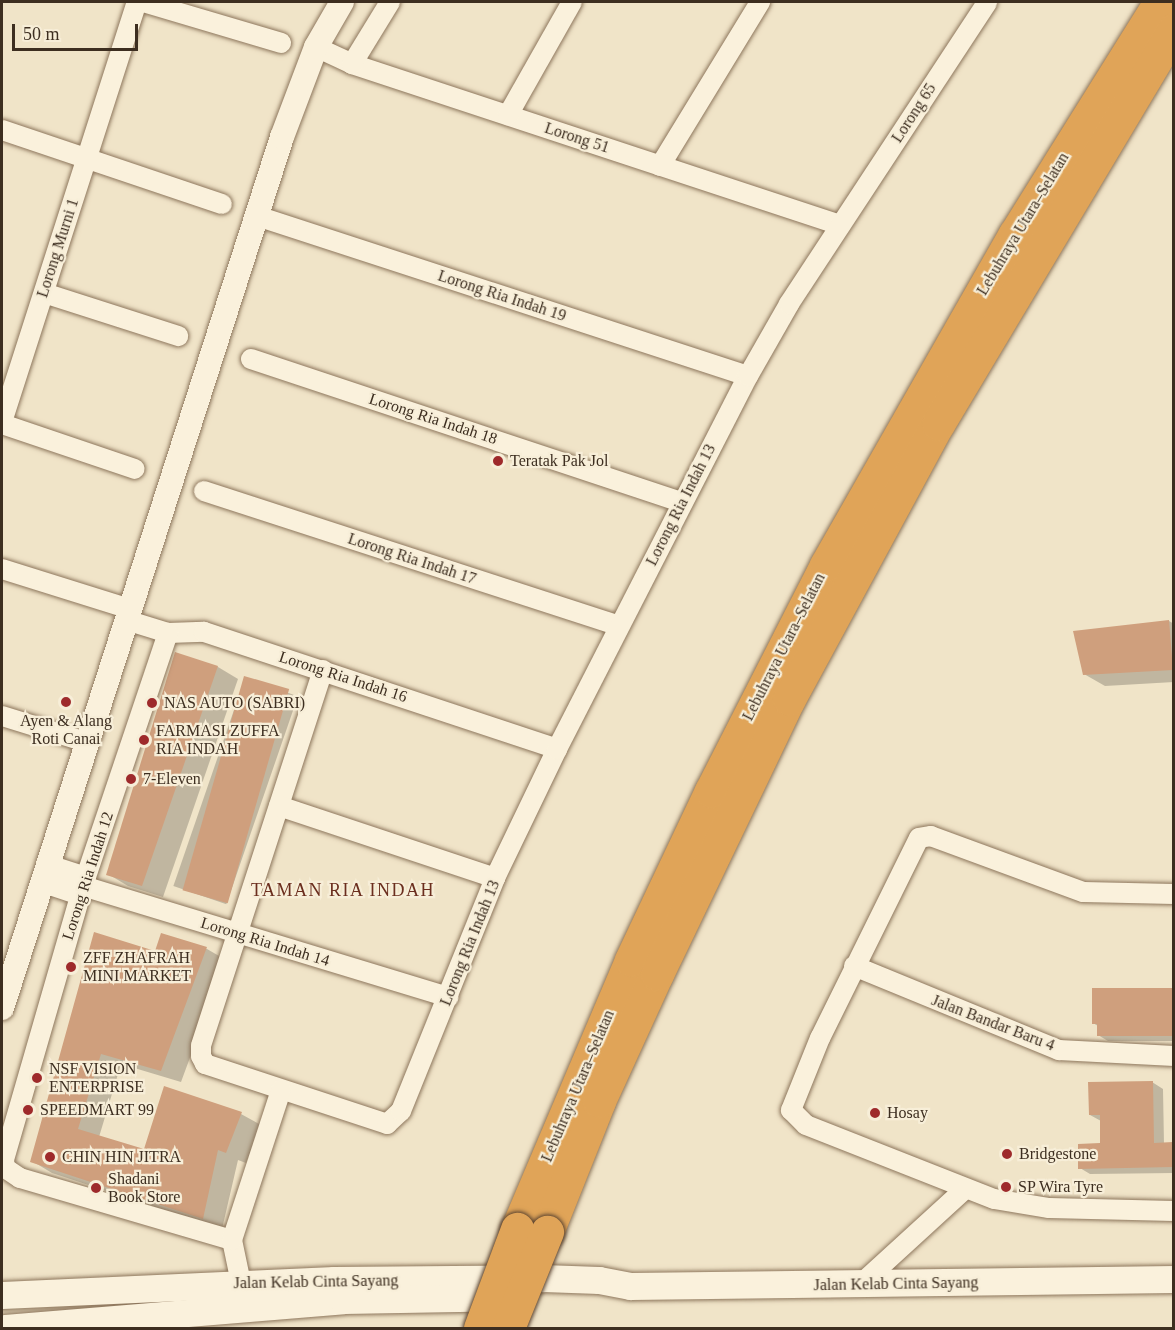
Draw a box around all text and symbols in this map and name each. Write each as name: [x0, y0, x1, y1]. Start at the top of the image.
scale bar: [15, 12, 141, 50]
text: 50 m: [23, 24, 60, 44]
street label: Lorong 65: [888, 80, 940, 146]
street label: Lorong 51: [542, 119, 612, 157]
street label: Lebuhraya Utara–Selatan: [973, 149, 1073, 299]
street label: Lorong Murni 1: [33, 196, 83, 300]
street label: Lorong Ria Indah 19: [435, 266, 569, 326]
street label: Lorong Ria Indah 18: [366, 389, 500, 449]
street label: Lorong Ria Indah 13: [642, 441, 720, 569]
place label: Teratak Pak Jol: [510, 451, 608, 471]
marker: Teratak Pak Jol: [491, 454, 505, 468]
street label: Lorong Ria Indah 17: [345, 529, 479, 589]
street label: Lebuhraya Utara–Selatan: [738, 570, 830, 724]
street label: Lorong Ria Indah 16: [276, 647, 410, 707]
place label: NAS AUTO (SABRI): [164, 693, 306, 713]
marker: Ayen & Alang Roti Canai: [59, 695, 73, 709]
marker: NAS AUTO (SABRI): [145, 696, 159, 710]
place label: Ayen & Alang Roti Canai: [20, 711, 112, 749]
place label: FARMASI ZUFFA RIA INDAH: [156, 721, 279, 759]
marker: FARMASI ZUFFA RIA INDAH: [137, 733, 151, 747]
place label: 7-Eleven: [143, 769, 201, 789]
marker: 7-Eleven: [124, 772, 138, 786]
street label: Lorong Ria Indah 12: [58, 809, 118, 943]
street label: Lorong Ria Indah 13: [436, 877, 504, 1009]
district label: TAMAN RIA INDAH: [250, 879, 436, 901]
street label: Lorong Ria Indah 14: [198, 913, 332, 971]
place label: ZFF ZHAFRAH MINI MARKET: [83, 948, 191, 986]
marker: ZFF ZHAFRAH MINI MARKET: [64, 960, 78, 974]
street label: Jalan Bandar Baru 4: [929, 991, 1057, 1055]
street label: Lebuhraya Utara–Selatan: [537, 1007, 619, 1165]
place label: NSF VISION ENTERPRISE: [49, 1059, 144, 1097]
marker: NSF VISION ENTERPRISE: [30, 1071, 44, 1085]
place label: SPEEDMART 99: [40, 1100, 154, 1120]
marker: SPEEDMART 99: [21, 1103, 35, 1117]
place label: Hosay: [887, 1103, 928, 1123]
marker: Hosay: [868, 1106, 882, 1120]
place label: Bridgestone: [1019, 1144, 1096, 1164]
place label: CHIN HIN JITRA: [62, 1147, 181, 1167]
marker: Bridgestone: [1000, 1147, 1014, 1161]
marker: CHIN HIN JITRA: [43, 1150, 57, 1164]
place label: Shadani Book Store: [108, 1169, 180, 1207]
place label: SP Wira Tyre: [1018, 1177, 1104, 1197]
marker: SP Wira Tyre: [999, 1180, 1013, 1194]
marker: Shadani Book Store: [89, 1181, 103, 1195]
street label: Jalan Kelab Cinta Sayang: [233, 1271, 399, 1293]
street label: Jalan Kelab Cinta Sayang: [813, 1273, 979, 1295]

